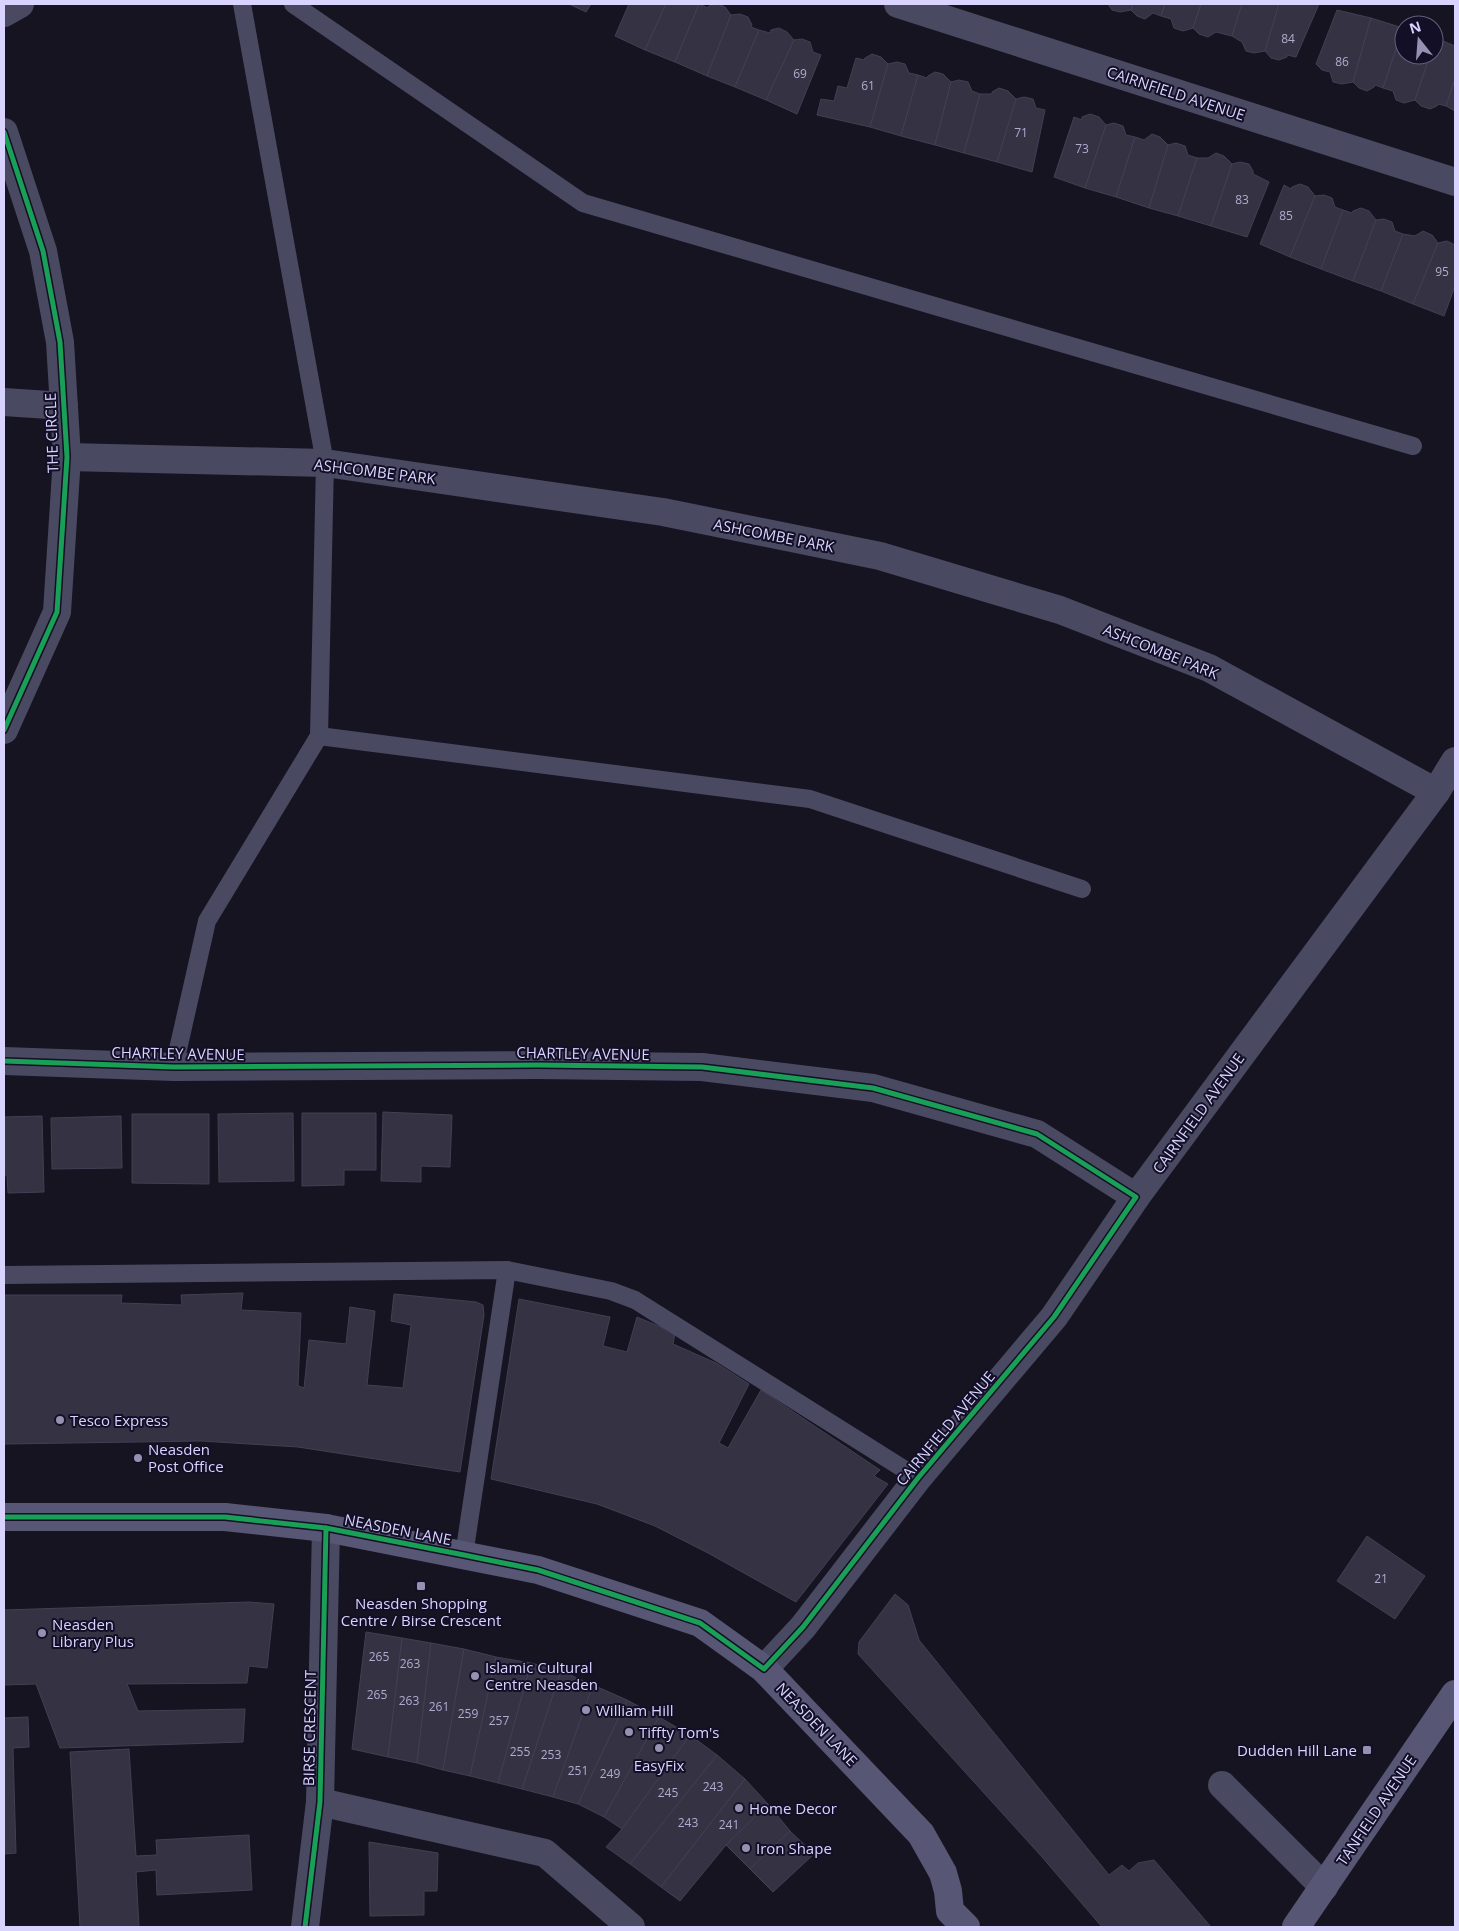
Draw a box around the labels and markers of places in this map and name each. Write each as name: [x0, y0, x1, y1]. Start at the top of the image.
place label: Tesco Express: [70, 1410, 168, 1430]
marker: Tesco Express: [54, 1414, 66, 1426]
place label: Neasden Post Office: [148, 1439, 224, 1476]
marker: Neasden Post Office: [132, 1452, 144, 1464]
marker: Neasden Shopping Centre / Birse Crescent: [415, 1580, 427, 1592]
place label: Neasden Shopping Centre / Birse Crescent: [341, 1593, 501, 1630]
place label: Neasden Library Plus: [52, 1614, 134, 1651]
marker: Neasden Library Plus: [36, 1627, 48, 1639]
place label: Islamic Cultural Centre Neasden: [485, 1657, 598, 1694]
marker: Islamic Cultural Centre Neasden: [469, 1670, 481, 1682]
place label: William Hill: [596, 1700, 674, 1720]
marker: William Hill: [580, 1704, 592, 1716]
place label: Tiffty Tom's: [639, 1722, 720, 1742]
marker: Tiffty Tom's: [623, 1726, 635, 1738]
place label: Dudden Hill Lane: [1237, 1740, 1357, 1760]
marker: EasyFix: [653, 1742, 665, 1754]
marker: Dudden Hill Lane: [1361, 1744, 1373, 1756]
place label: EasyFix: [634, 1755, 685, 1775]
place label: Home Decor: [749, 1798, 837, 1818]
marker: Home Decor: [733, 1802, 745, 1814]
place label: Iron Shape: [756, 1838, 832, 1858]
marker: Iron Shape: [740, 1842, 752, 1854]

